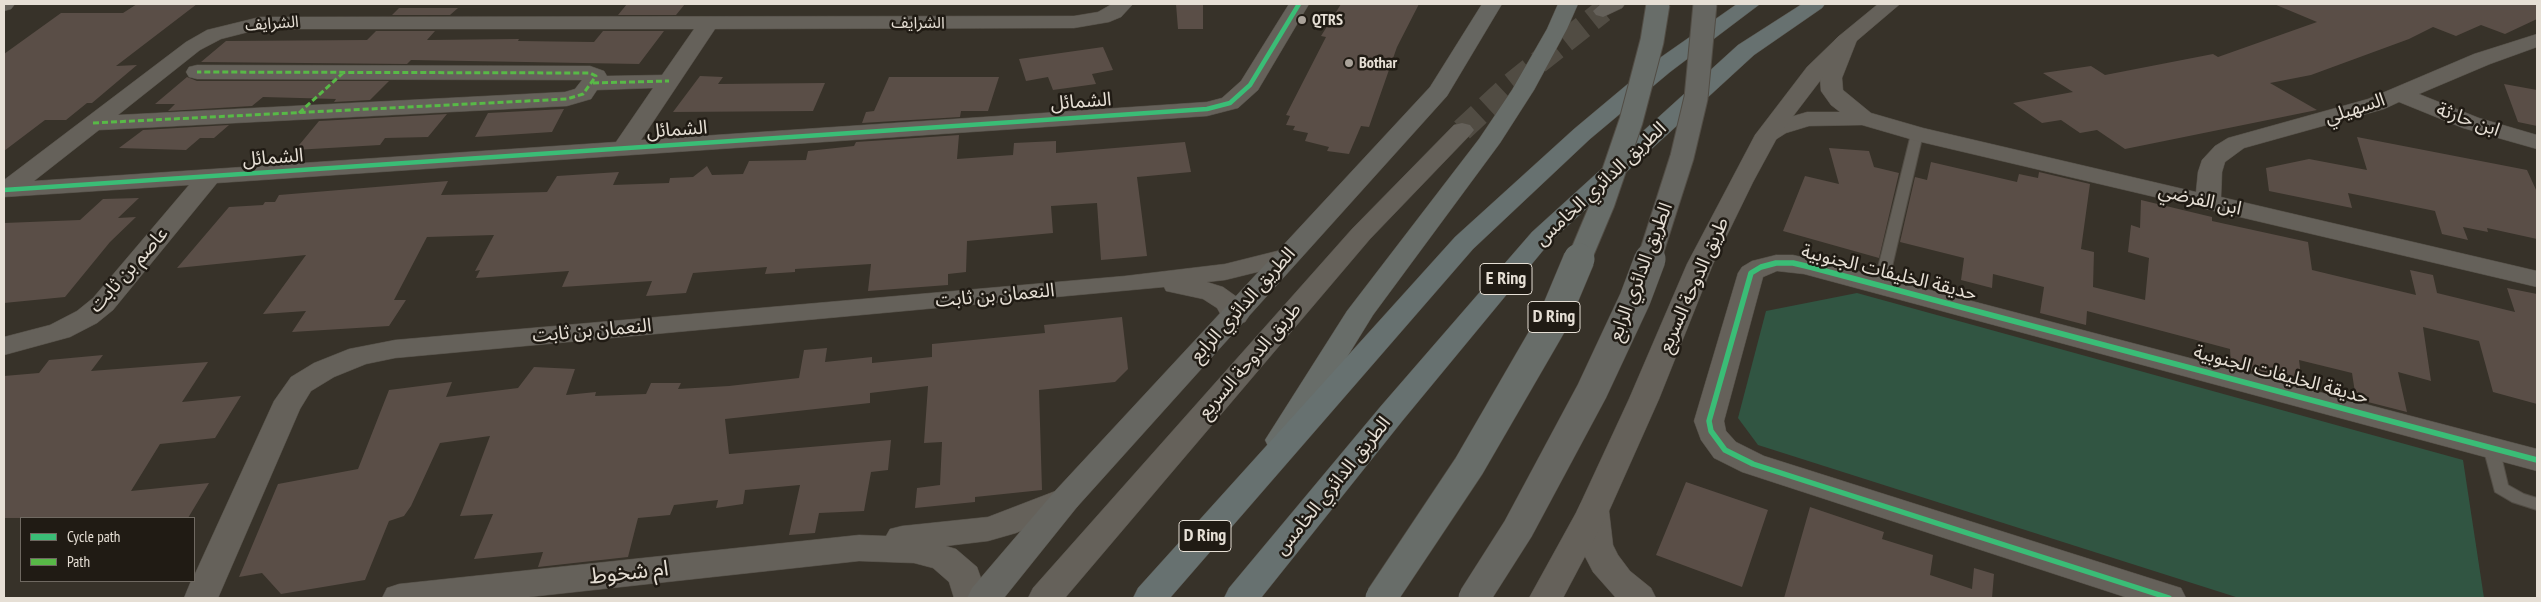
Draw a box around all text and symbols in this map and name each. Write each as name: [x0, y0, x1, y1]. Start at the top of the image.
place label: QTRS: [1312, 10, 1343, 30]
street label: الشرايف: [245, 13, 299, 35]
street label: الشرايف: [891, 13, 945, 33]
marker: QTRS: [1296, 14, 1308, 26]
place label: Bothar: [1359, 53, 1397, 73]
marker: Bothar: [1343, 57, 1355, 69]
street label: الشمائل: [1050, 88, 1112, 116]
street label: السهيلي: [2322, 89, 2388, 129]
street label: ابن حارثة: [2433, 98, 2503, 142]
street label: الشمائل: [646, 116, 708, 144]
street label: الطريق الدائري الخامس: [1531, 117, 1671, 251]
street label: الشمائل: [242, 144, 304, 172]
street label: ابن الفرضي: [2156, 179, 2244, 221]
street label: الطريق الدائري الرابع: [1604, 200, 1678, 344]
street label: طريق الدوحة السريع: [1654, 214, 1734, 356]
street label: عاصم بن ثابت: [85, 223, 173, 317]
street label: حديقة الخليفات الجنوبية: [1799, 240, 1979, 306]
street label: الطريق الدائري الرابع: [1186, 243, 1300, 367]
road number: E Ring: [1480, 264, 1532, 294]
street label: النعمان بن ثابت: [934, 279, 1056, 313]
street label: طريق الدوحة السريع: [1194, 299, 1306, 423]
road number: D Ring: [1528, 302, 1580, 332]
street label: النعمان بن ثابت: [531, 314, 653, 348]
street label: حديقة الخليفات الجنوبية: [2191, 341, 2371, 409]
street label: الطريق الدائري الخامس: [1270, 412, 1396, 560]
legend: [20, 517, 195, 582]
road number: D Ring: [1179, 520, 1231, 552]
text: Cycle path: [67, 527, 120, 546]
text: Path: [67, 552, 90, 571]
street label: ام شخوط: [588, 556, 670, 590]

